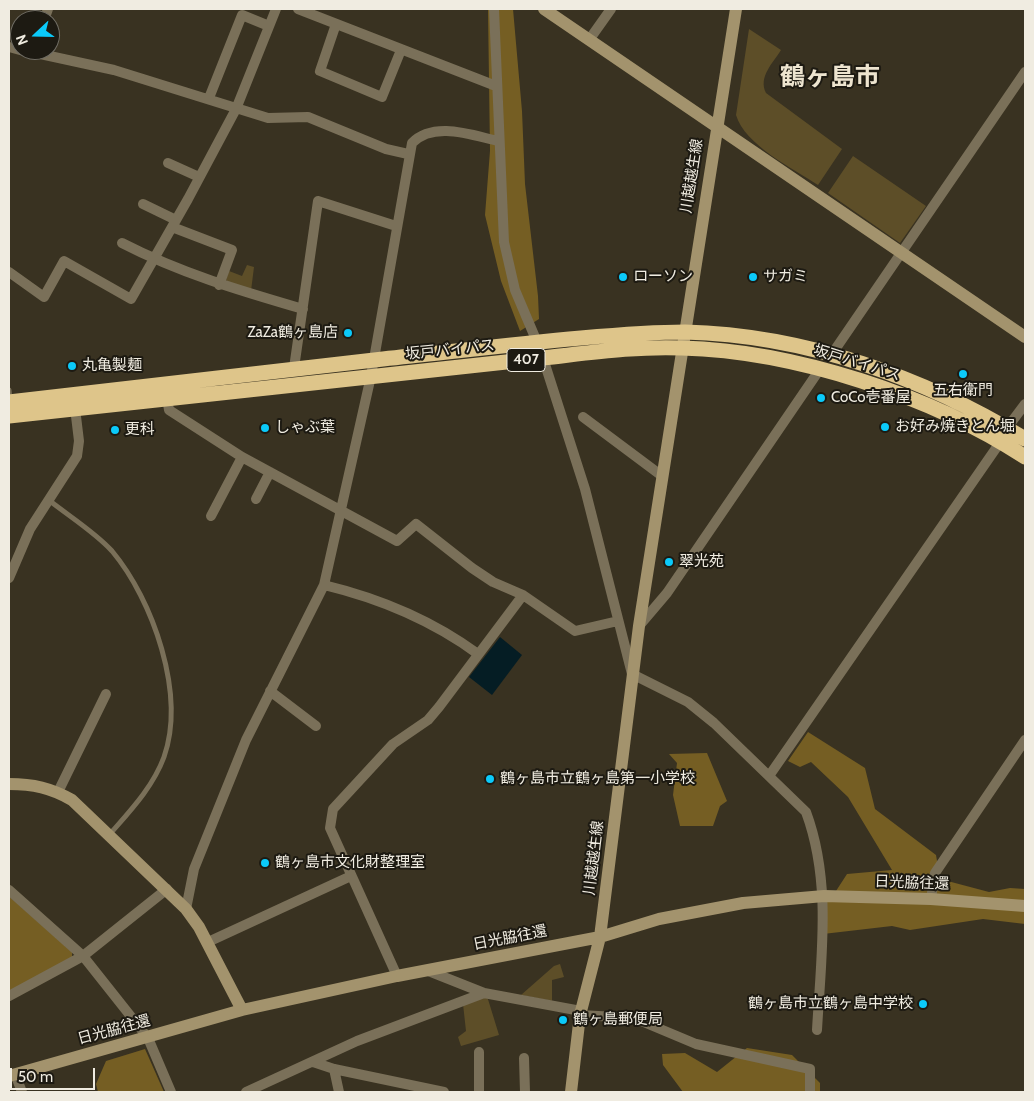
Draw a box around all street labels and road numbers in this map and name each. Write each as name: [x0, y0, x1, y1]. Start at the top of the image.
street label: 川越越生線: [677, 138, 707, 214]
street label: 坂戸バイパス: [404, 336, 496, 364]
street label: 坂戸バイパス: [811, 341, 903, 385]
road number: 407: [507, 348, 545, 372]
street label: 川越越生線: [580, 820, 608, 896]
street label: 日光脇往還: [874, 873, 950, 893]
street label: 日光脇往還: [471, 922, 549, 954]
street label: 日光脇往還: [75, 1012, 153, 1048]

